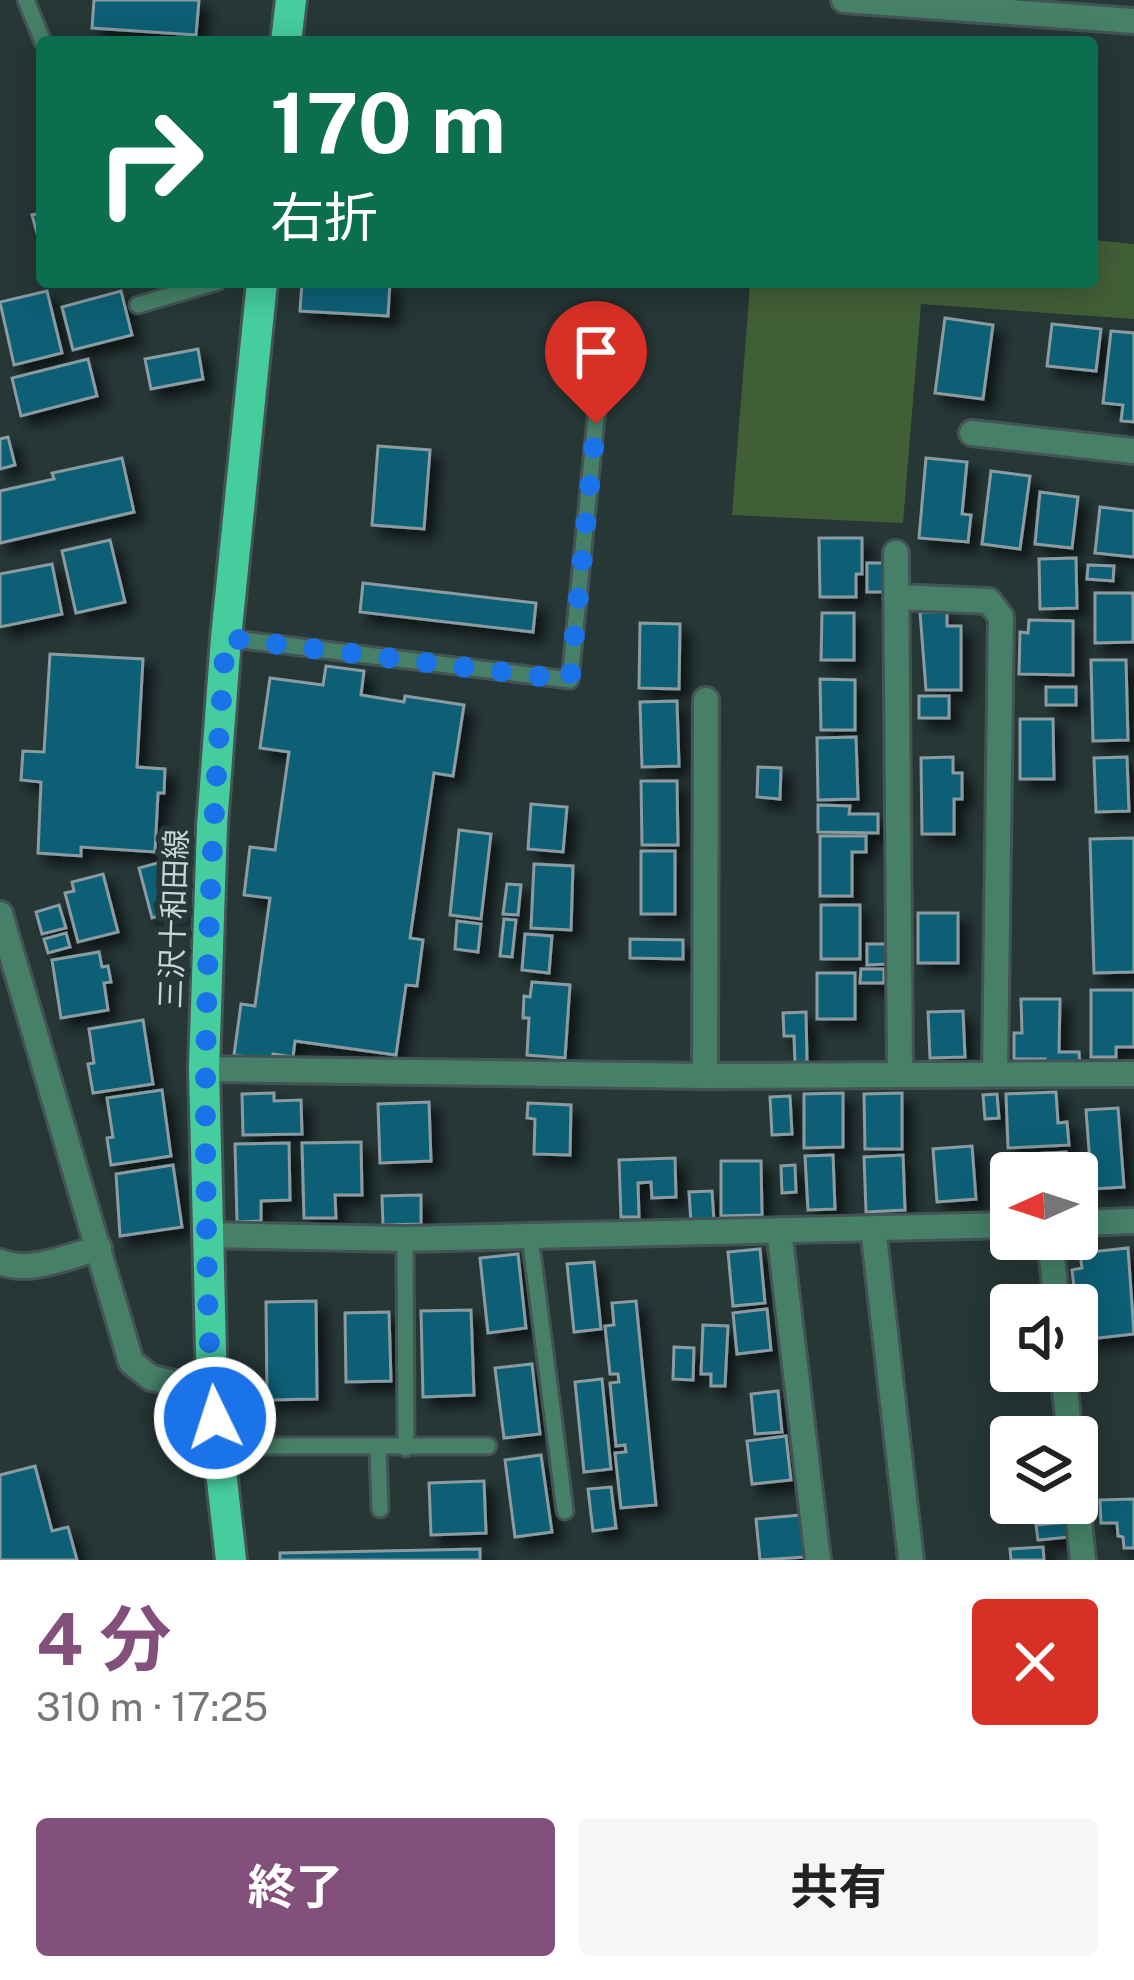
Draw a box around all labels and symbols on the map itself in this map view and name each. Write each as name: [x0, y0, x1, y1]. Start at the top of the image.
pin: [545, 301, 647, 424]
street label: 三沢十和田線: [152, 828, 194, 1010]
north arrow: [990, 1152, 1098, 1260]
position arrow: [152, 1355, 278, 1481]

